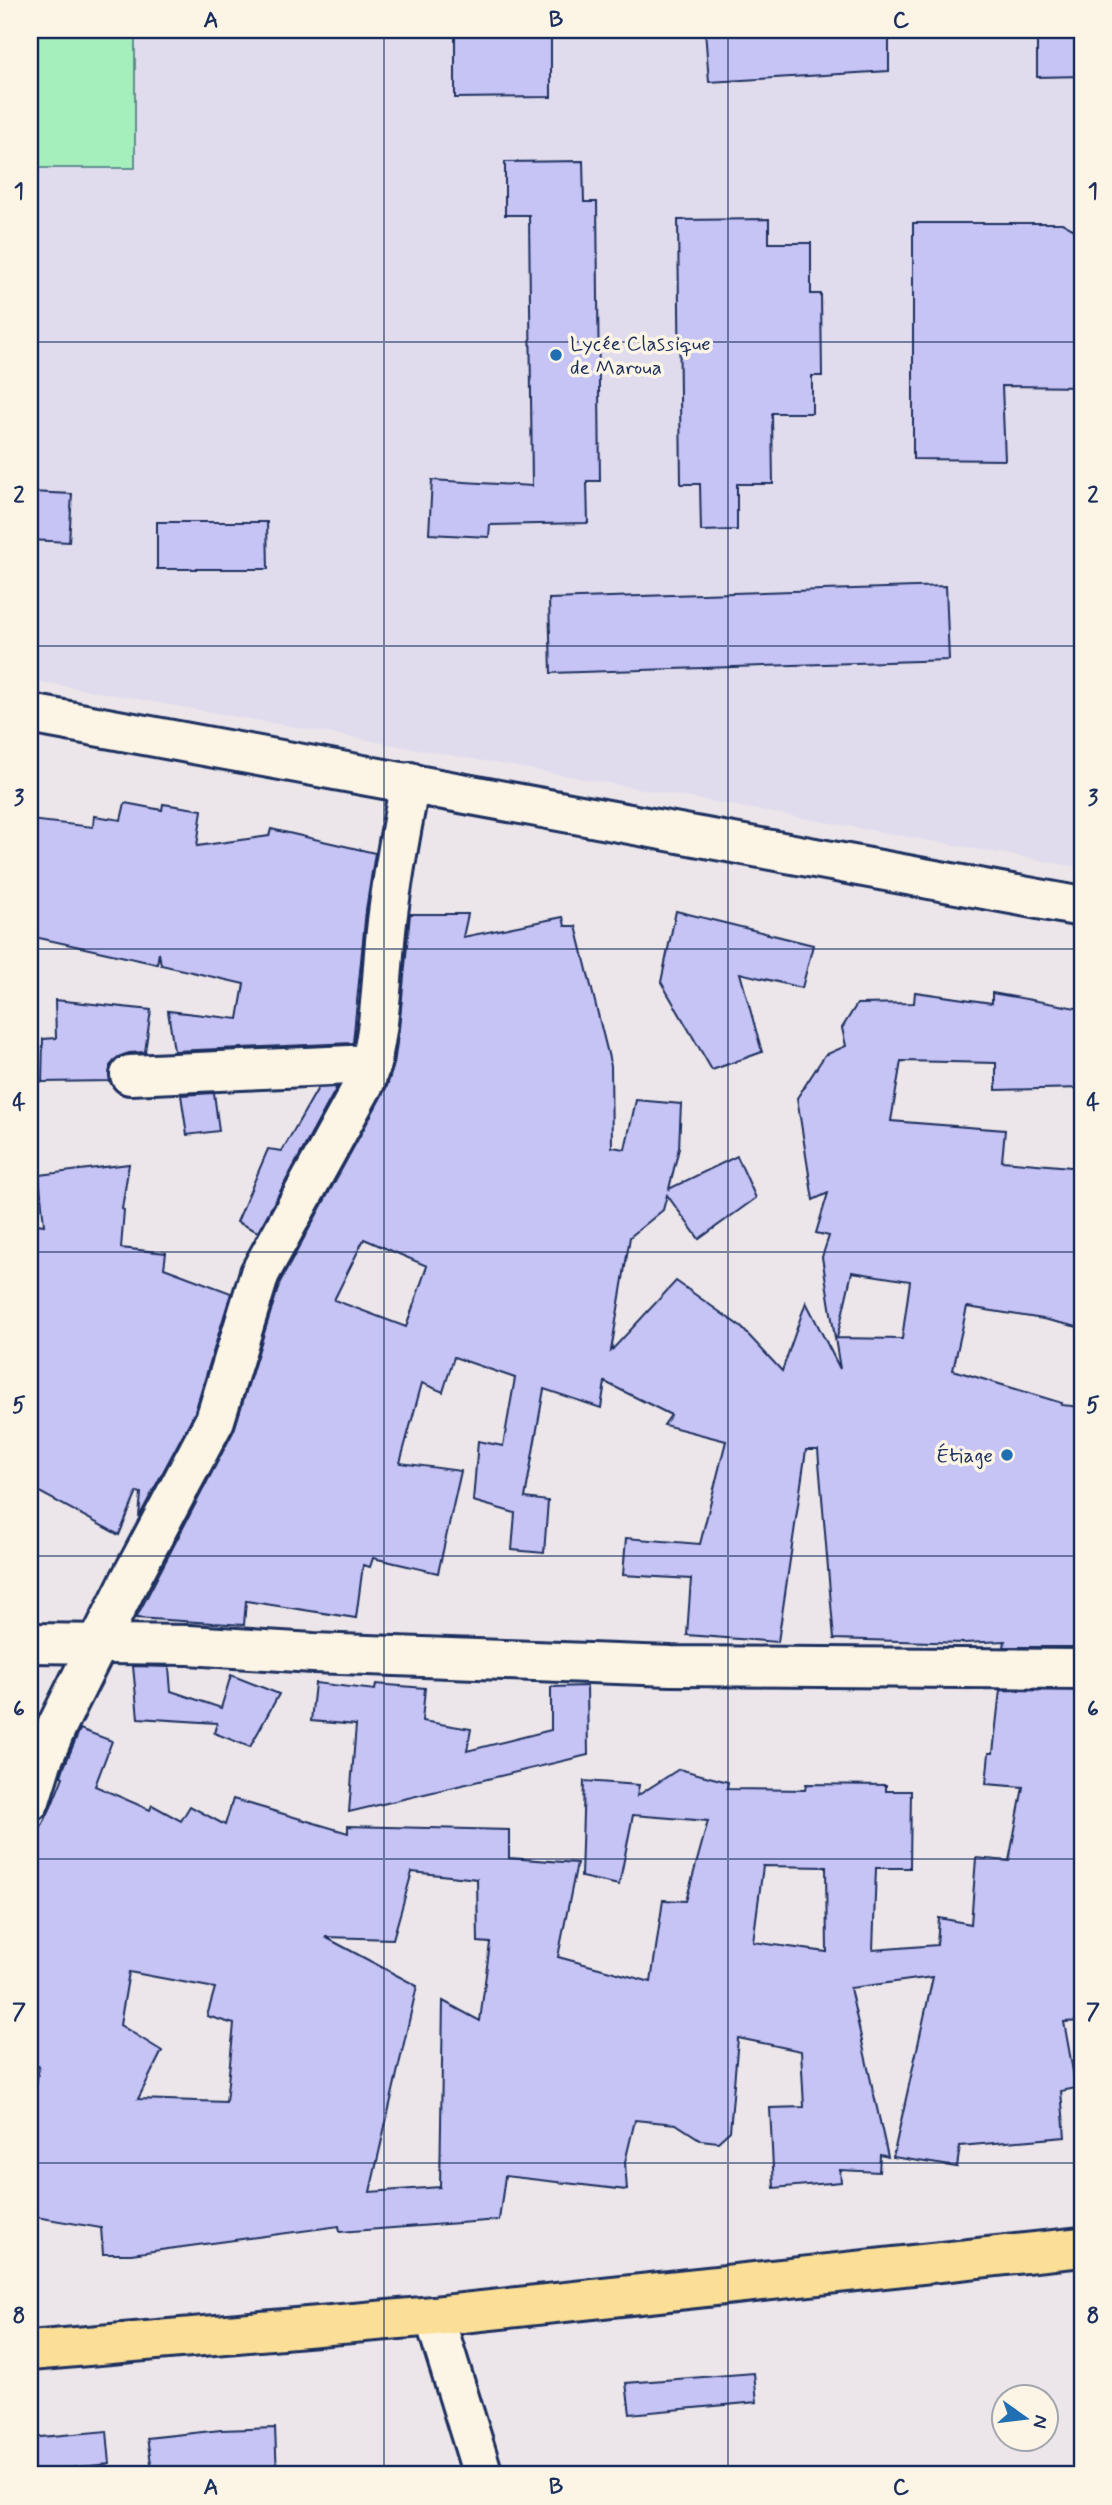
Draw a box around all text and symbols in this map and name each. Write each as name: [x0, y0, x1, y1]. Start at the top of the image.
text: A: [203, 6, 219, 36]
text: B: [549, 6, 564, 36]
text: C: [893, 6, 910, 36]
text: 1: [14, 177, 24, 207]
text: 1: [1088, 177, 1098, 207]
place label: Lycée Classique de Maroua: [570, 330, 711, 382]
marker: Lycée Classique de Maroua: [548, 347, 564, 363]
text: 2: [13, 481, 25, 511]
text: 2: [1087, 481, 1099, 511]
text: 3: [14, 784, 25, 814]
text: 3: [1088, 784, 1099, 814]
text: 4: [12, 1088, 26, 1118]
text: 4: [1086, 1088, 1100, 1118]
text: 5: [12, 1391, 26, 1421]
text: 5: [1086, 1391, 1100, 1421]
place label: Étiage: [936, 1442, 993, 1470]
marker: Étiage: [999, 1447, 1015, 1463]
text: 6: [13, 1695, 25, 1725]
text: 6: [1087, 1695, 1099, 1725]
text: 7: [12, 1998, 26, 2028]
text: 7: [1086, 1998, 1100, 2028]
text: 8: [13, 2302, 25, 2332]
text: 8: [1087, 2302, 1099, 2332]
north arrow: [990, 2382, 1060, 2452]
text: N: [1026, 2413, 1054, 2431]
text: A: [203, 2473, 219, 2503]
text: B: [549, 2473, 564, 2503]
text: C: [893, 2473, 910, 2503]

